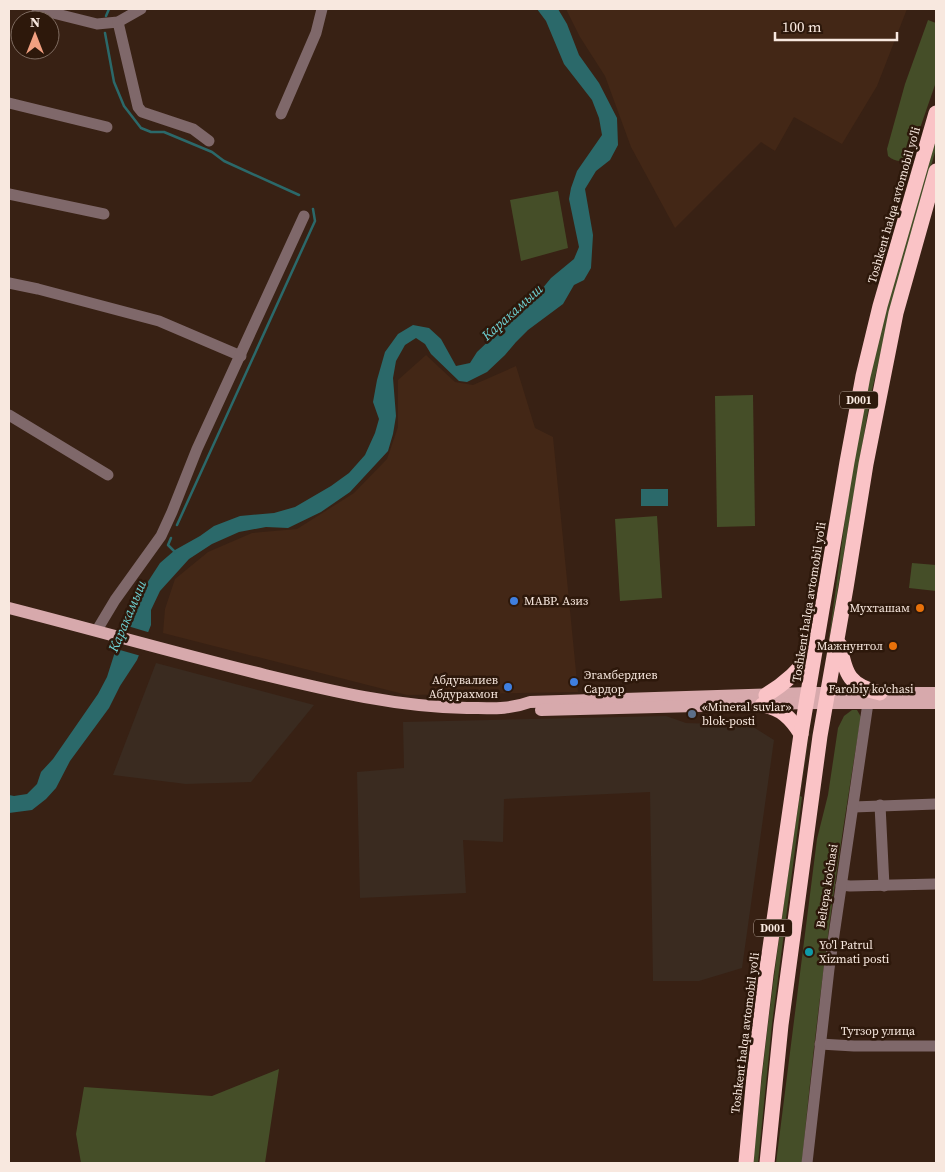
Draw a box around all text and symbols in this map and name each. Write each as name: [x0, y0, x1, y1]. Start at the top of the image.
north arrow: [10, 10, 60, 60]
scale bar: [775, 10, 898, 42]
text: N: [30, 12, 40, 32]
text: 100 m: [782, 16, 822, 37]
street label: Toshkent halqa avtomobil yo'li: [864, 125, 924, 285]
water label: Каракамыш: [476, 279, 548, 346]
road number: D001: [840, 392, 878, 408]
street label: Toshkent halqa avtomobil yo'li: [788, 520, 830, 683]
water label: Каракамыш: [102, 576, 151, 656]
place label: МАВР. Азиз: [524, 593, 588, 609]
marker: МАВР. Азиз: [508, 595, 520, 607]
place label: Мухташам: [850, 600, 910, 616]
marker: Мухташам: [914, 602, 926, 614]
place label: Мажнунтол: [817, 638, 883, 654]
marker: Мажнунтол: [887, 640, 899, 652]
place label: Эгамбердиев Сардор: [584, 667, 658, 697]
place label: Абдувалиев Абдурахмон: [429, 672, 498, 702]
marker: Эгамбердиев Сардор: [568, 676, 580, 688]
marker: Абдувалиев Абдурахмон: [502, 681, 514, 693]
street label: Farobiy ko'chasi: [828, 681, 914, 697]
place label: «Mineral suvlar» blok-posti: [702, 699, 791, 729]
marker: «Mineral suvlar» blok-posti: [686, 708, 698, 720]
street label: Beltepa ko'chasi: [812, 842, 842, 929]
road number: D001: [754, 920, 792, 936]
place label: Yo'l Patrul Xizmati posti: [819, 937, 890, 967]
marker: Yo'l Patrul Xizmati posti: [803, 946, 815, 958]
street label: Toshkent halqa avtomobil yo'li: [727, 951, 763, 1114]
street label: Тутзор улица: [841, 1023, 916, 1039]

